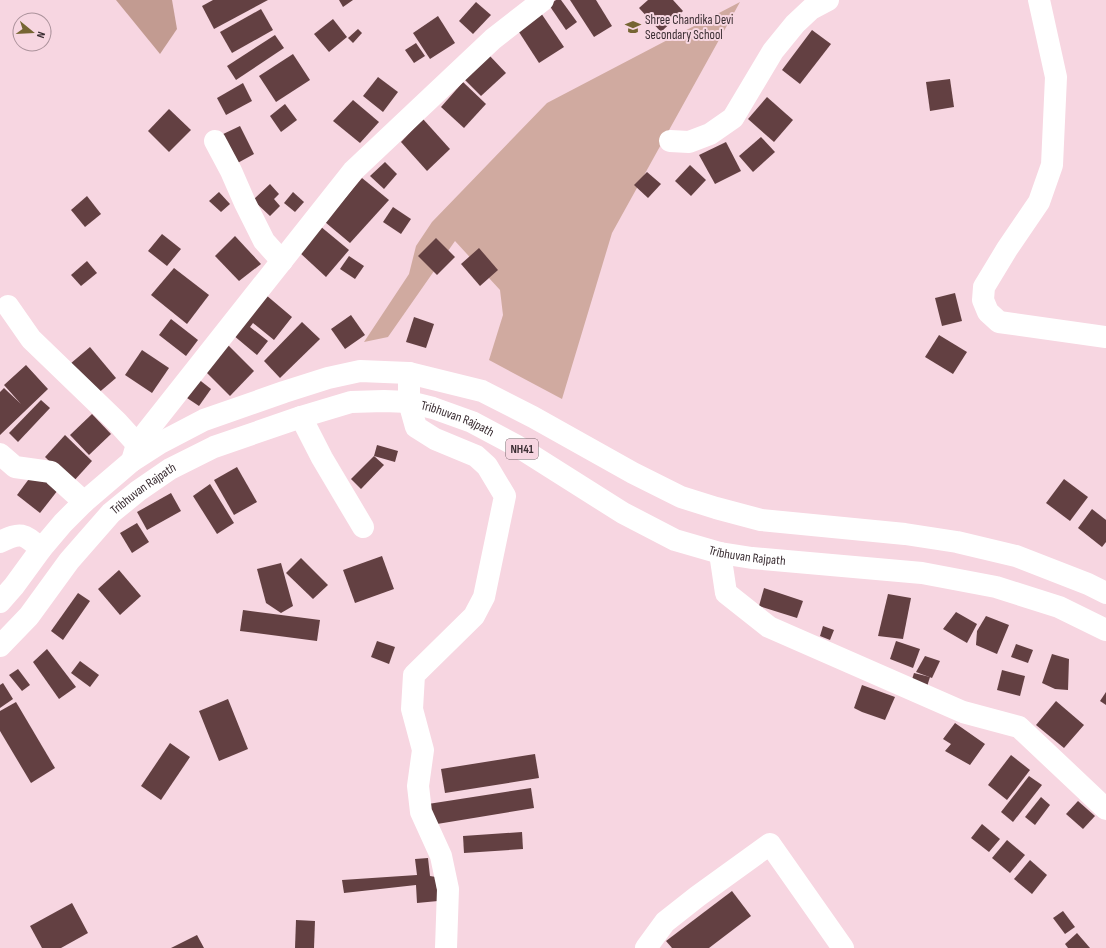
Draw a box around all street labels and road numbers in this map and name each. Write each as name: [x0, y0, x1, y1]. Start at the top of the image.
street label: Tribhuvan Rajpath: [419, 397, 497, 440]
road number: NH41: [506, 439, 538, 459]
street label: Tribhuvan Rajpath: [107, 459, 179, 518]
street label: Tribhuvan Rajpath: [707, 542, 786, 569]

